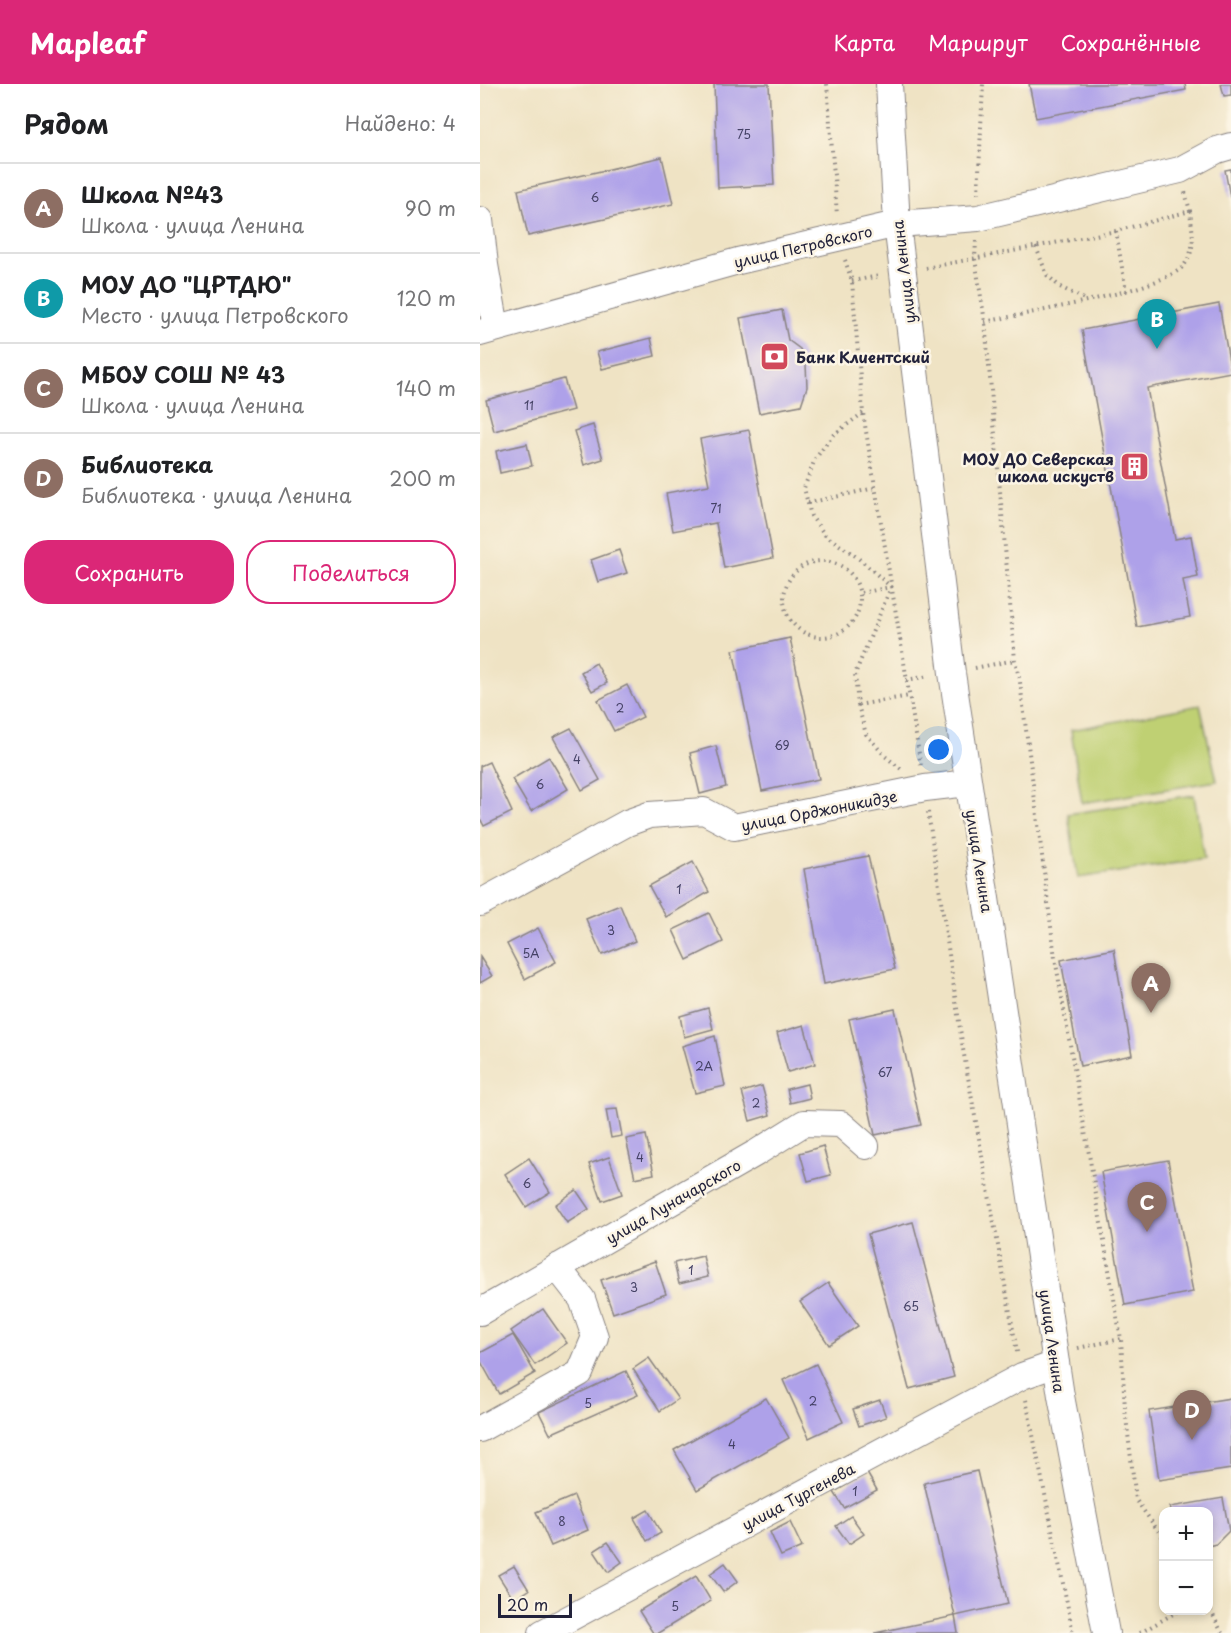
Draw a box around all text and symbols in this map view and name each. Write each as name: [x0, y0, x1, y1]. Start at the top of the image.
text: Mapleaf: [30, 21, 146, 64]
text: Карта: [834, 26, 895, 58]
text: Маршрут: [928, 26, 1028, 58]
text: Сохранённые: [1061, 26, 1201, 58]
text: Рядом: [24, 104, 109, 143]
text: Найдено: 4: [345, 108, 456, 138]
house number: 75: [737, 125, 751, 143]
text: Школа №43: [81, 177, 223, 210]
house number: 6: [591, 188, 599, 206]
text: A: [36, 193, 51, 223]
text: 90 m: [405, 193, 456, 223]
text: Школа · улица Ленина: [81, 210, 304, 240]
street label: улица Ленина: [885, 218, 921, 325]
street label: улица Петровского: [732, 219, 874, 273]
text: МОУ ДО "ЦРТДЮ": [81, 267, 292, 300]
text: B: [37, 283, 50, 313]
text: 120 m: [397, 283, 456, 313]
text: Место · улица Петровского: [81, 300, 349, 330]
pin: B: [1138, 300, 1176, 349]
bank icon: Банк Клиентский: [759, 340, 791, 372]
place label: Банк Клиентский: [796, 345, 930, 368]
text: МБОУ СОШ № 43: [81, 357, 285, 390]
text: C: [36, 373, 51, 403]
text: 140 m: [396, 373, 456, 403]
text: Школа · улица Ленина: [81, 390, 304, 420]
house number: 11: [524, 396, 534, 414]
text: Библиотека: [81, 447, 213, 480]
place label: МОУ ДО Северская школа искуств: [963, 447, 1114, 487]
building icon: МОУ ДО Северская школа искуств: [1119, 451, 1151, 483]
text: D: [36, 463, 51, 493]
text: 200 m: [389, 463, 456, 493]
text: Библиотека · улица Ленина: [81, 480, 352, 510]
house number: 71: [710, 499, 722, 517]
button: Сохранить: [24, 540, 234, 604]
button: Поделиться: [246, 540, 456, 604]
house number: 2: [616, 699, 624, 717]
your location: [924, 735, 953, 764]
house number: 69: [774, 736, 790, 754]
house number: 4: [573, 750, 581, 768]
house number: 6: [536, 775, 544, 793]
street label: улица Орджоникидзе: [739, 784, 899, 836]
street label: улица Ленина: [960, 808, 1000, 915]
house number: 1: [676, 880, 682, 898]
house number: 3: [607, 921, 615, 939]
house number: 5А: [523, 944, 539, 962]
pin: A: [1132, 964, 1170, 1013]
house number: 2А: [695, 1057, 713, 1075]
house number: 67: [878, 1063, 893, 1081]
house number: 2: [752, 1094, 760, 1112]
house number: 4: [636, 1148, 644, 1166]
street label: улица Луначарского: [601, 1153, 745, 1249]
house number: 6: [523, 1174, 531, 1192]
pin: C: [1128, 1182, 1166, 1232]
house number: 1: [688, 1261, 694, 1279]
house number: 3: [630, 1278, 638, 1296]
street label: улица Ленина: [1034, 1288, 1072, 1395]
house number: 65: [903, 1297, 919, 1315]
pin: D: [1172, 1390, 1212, 1440]
house number: 2: [809, 1392, 817, 1410]
house number: 5: [584, 1394, 592, 1412]
house number: 4: [728, 1435, 736, 1453]
street label: улица Тургенева: [737, 1456, 859, 1536]
house number: 1: [852, 1482, 858, 1500]
map controls: [1159, 1507, 1213, 1615]
button: +: [1159, 1507, 1213, 1561]
house number: 8: [558, 1512, 566, 1530]
button: −: [1159, 1561, 1213, 1615]
scale bar: [498, 1591, 572, 1618]
text: 20 m: [507, 1592, 548, 1616]
house number: 5: [671, 1597, 679, 1615]

